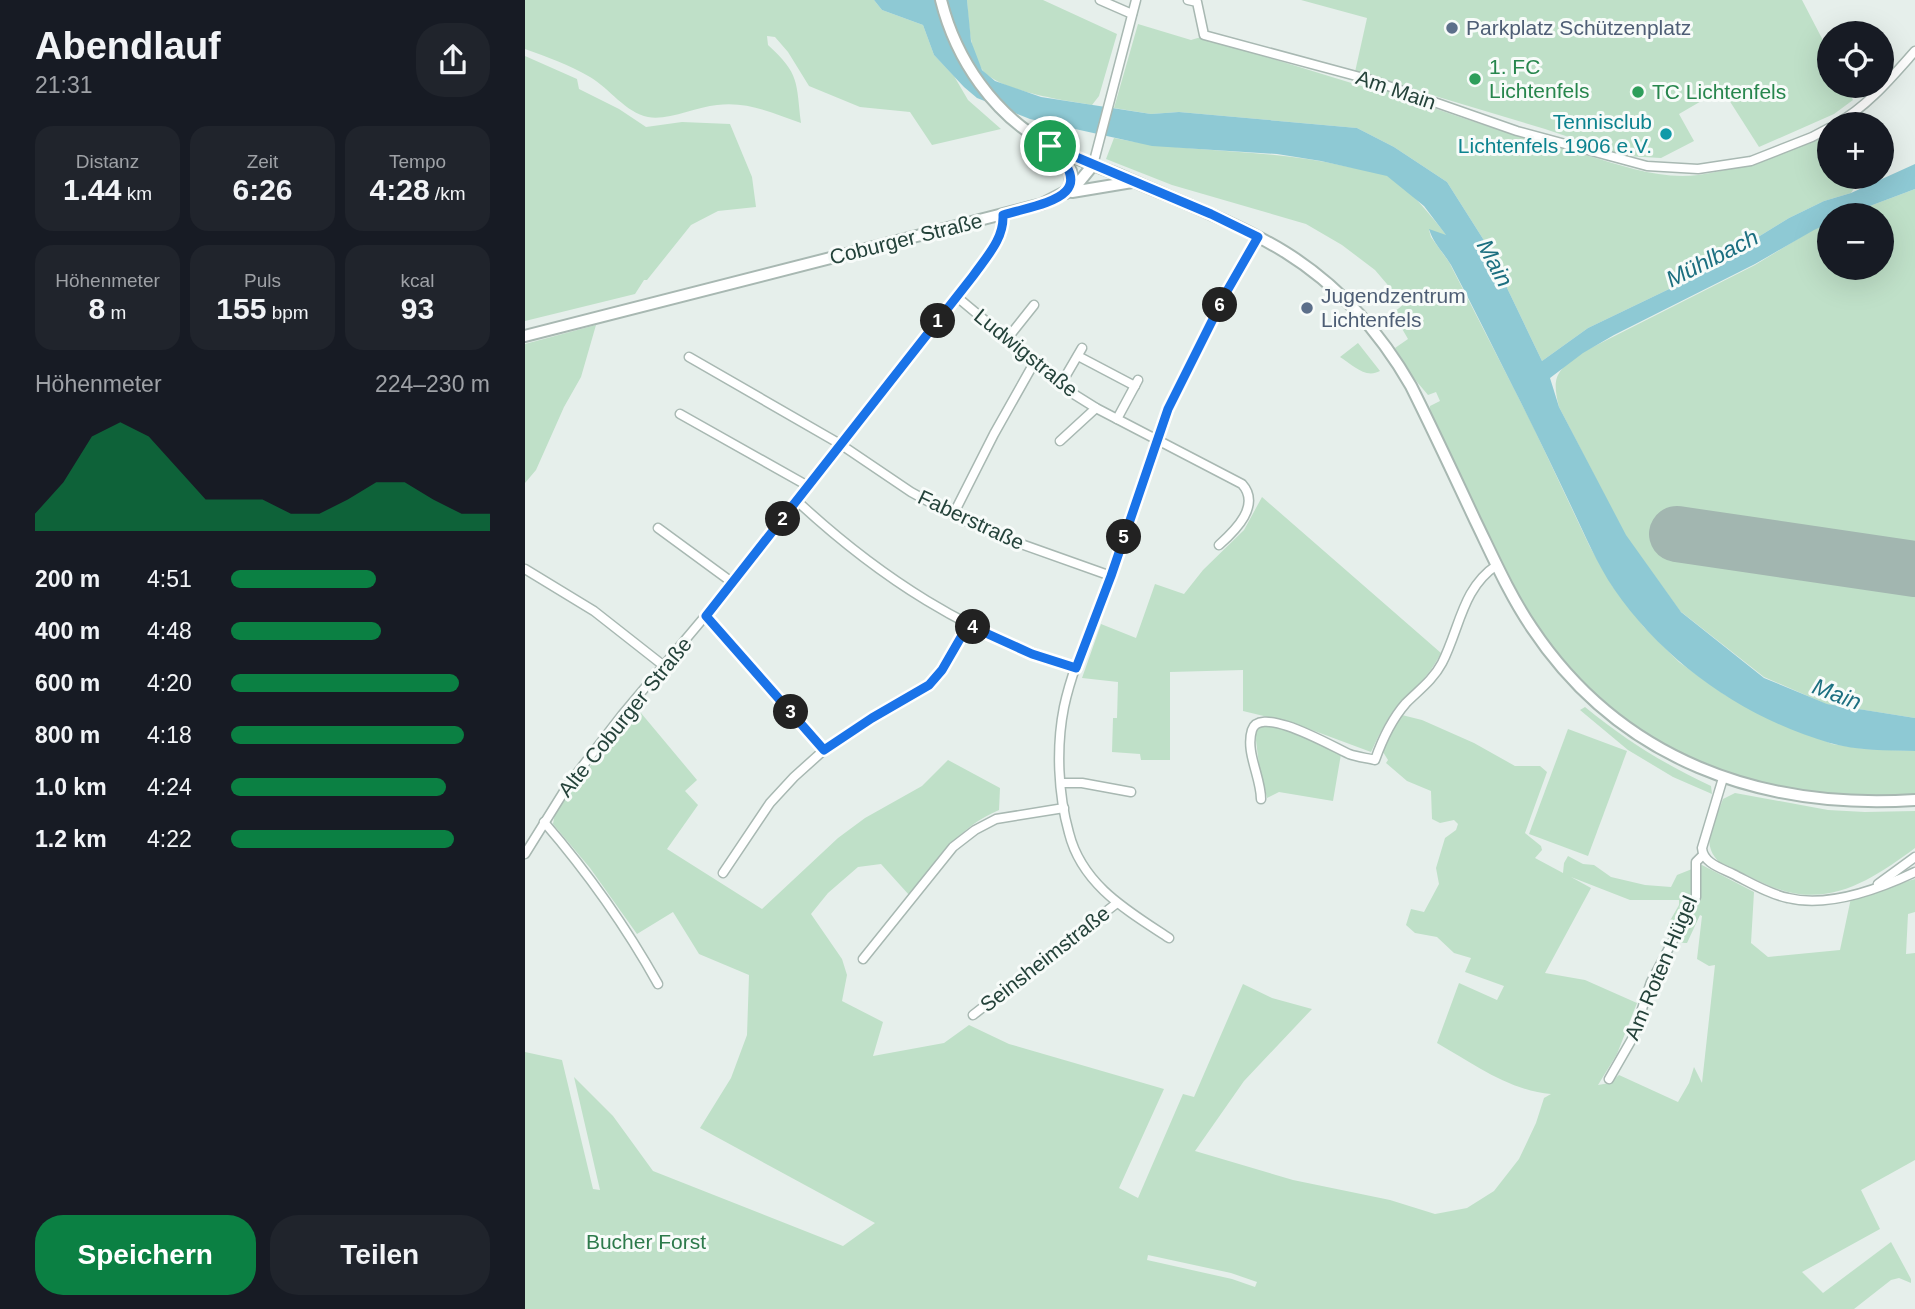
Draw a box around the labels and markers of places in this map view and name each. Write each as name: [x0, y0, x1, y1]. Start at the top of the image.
place label: Parkplatz Schützenplatz: [1466, 16, 1691, 39]
marker: Parkplatz Schützenplatz: [1444, 20, 1460, 36]
place label: 1. FC Lichtenfels: [1489, 55, 1589, 102]
marker: 1. FC Lichtenfels: [1467, 71, 1483, 87]
place label: TC Lichtenfels: [1652, 80, 1786, 103]
marker: TC Lichtenfels: [1630, 84, 1646, 100]
place label: Tennisclub Lichtenfels 1906 e.V.: [1458, 110, 1652, 157]
pin: [1020, 116, 1080, 176]
marker: Tennisclub Lichtenfels 1906 e.V.: [1658, 126, 1674, 142]
place label: Jugendzentrum Lichtenfels: [1321, 284, 1466, 331]
pin: 6: [1203, 288, 1237, 322]
marker: Jugendzentrum Lichtenfels: [1299, 300, 1315, 316]
pin: 1: [921, 304, 955, 338]
pin: 2: [765, 502, 801, 536]
pin: 5: [1107, 520, 1141, 554]
pin: 4: [955, 610, 991, 644]
pin: 3: [773, 694, 809, 730]

